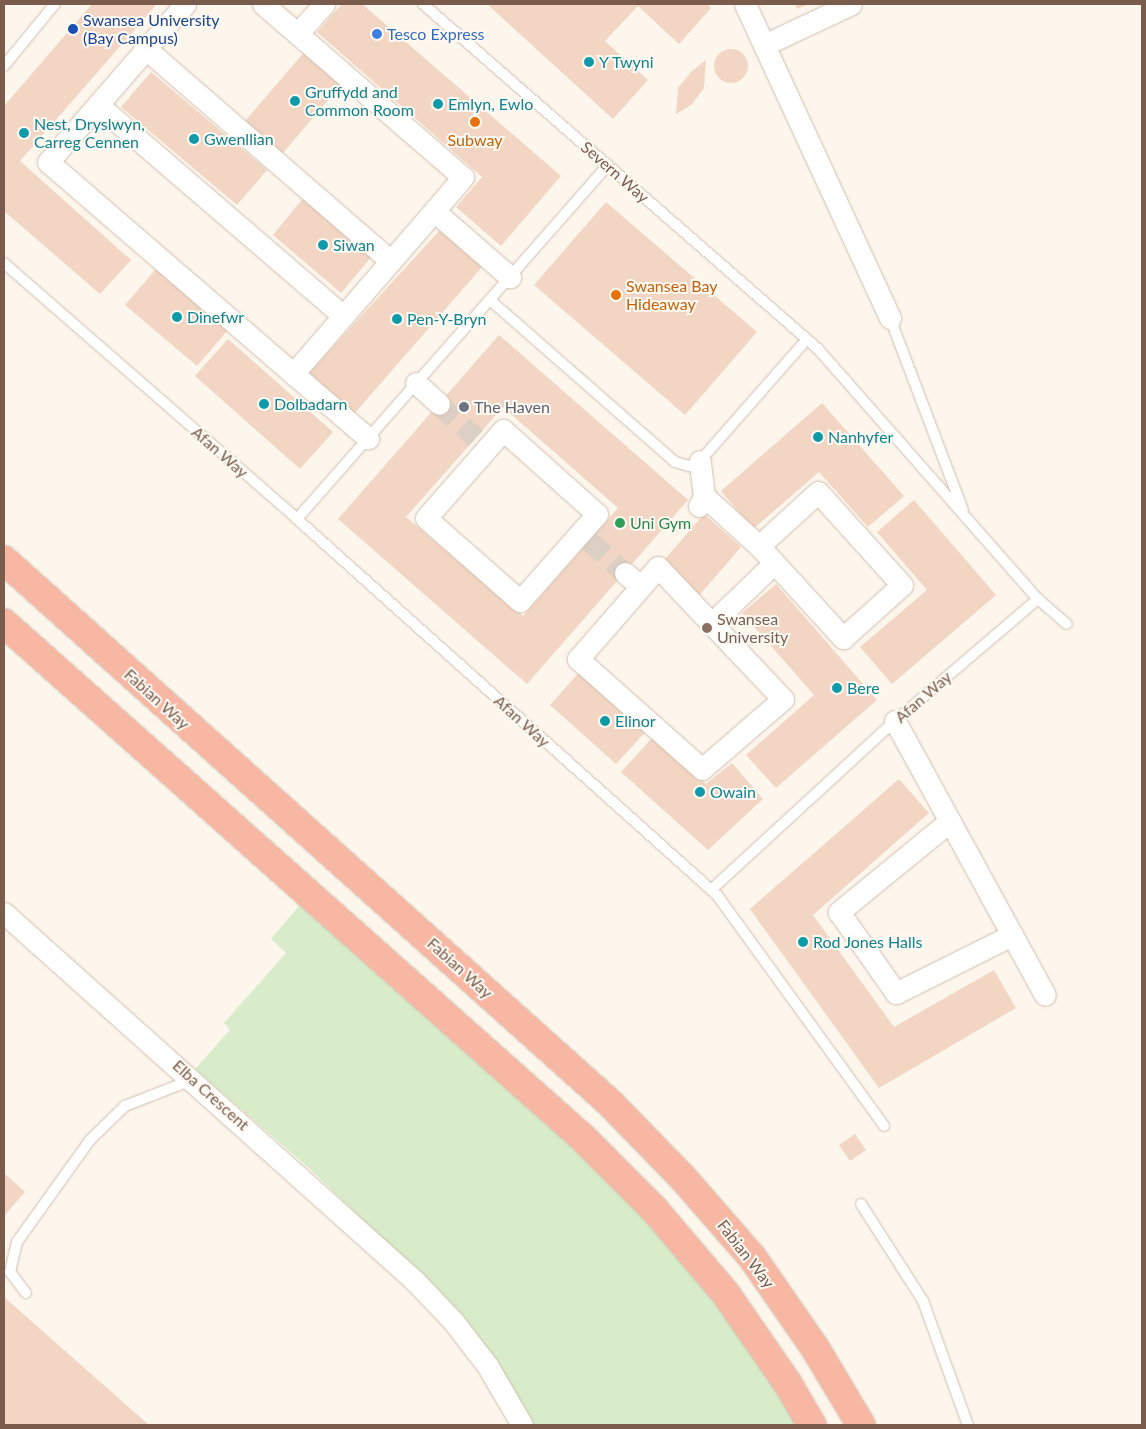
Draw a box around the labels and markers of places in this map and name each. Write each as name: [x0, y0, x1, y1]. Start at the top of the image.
place label: Swansea University (Bay Campus): [83, 10, 219, 48]
marker: Swansea University (Bay Campus): [67, 23, 79, 35]
place label: Tesco Express: [387, 24, 485, 44]
marker: Tesco Express: [371, 28, 383, 40]
place label: Y Twyni: [599, 52, 655, 72]
marker: Y Twyni: [583, 56, 595, 68]
place label: Gruffydd and Common Room: [305, 82, 414, 120]
place label: Emlyn, Ewlo: [448, 94, 533, 114]
marker: Gruffydd and Common Room: [289, 95, 301, 107]
marker: Emlyn, Ewlo: [432, 98, 444, 110]
place label: Nest, Dryslwyn, Carreg Cennen: [34, 114, 145, 152]
marker: Subway: [469, 116, 481, 128]
marker: Nest, Dryslwyn, Carreg Cennen: [18, 127, 30, 139]
place label: Gwenllian: [204, 129, 274, 149]
place label: Subway: [448, 130, 502, 150]
marker: Gwenllian: [188, 133, 200, 145]
place label: Siwan: [333, 235, 375, 255]
marker: Siwan: [317, 239, 329, 251]
place label: Swansea Bay Hideaway: [626, 276, 717, 314]
marker: Swansea Bay Hideaway: [610, 289, 622, 301]
place label: Dinefwr: [187, 307, 244, 327]
place label: Pen-Y-Bryn: [407, 309, 487, 329]
marker: Dinefwr: [171, 311, 183, 323]
marker: Pen-Y-Bryn: [391, 313, 403, 325]
place label: Dolbadarn: [274, 394, 347, 414]
place label: The Haven: [474, 397, 550, 417]
marker: Dolbadarn: [258, 398, 270, 410]
marker: The Haven: [458, 401, 470, 413]
place label: Nanhyfer: [828, 427, 893, 447]
marker: Nanhyfer: [812, 431, 824, 443]
place label: Uni Gym: [630, 513, 691, 533]
marker: Uni Gym: [614, 517, 626, 529]
place label: Swansea University: [717, 609, 788, 647]
marker: Swansea University: [701, 622, 713, 634]
place label: Bere: [847, 678, 880, 698]
marker: Bere: [831, 682, 843, 694]
place label: Elinor: [615, 711, 656, 731]
marker: Elinor: [599, 715, 611, 727]
place label: Owain: [710, 782, 756, 802]
marker: Owain: [694, 786, 706, 798]
place label: Rod Jones Halls: [813, 932, 923, 952]
marker: Rod Jones Halls: [797, 936, 809, 948]

